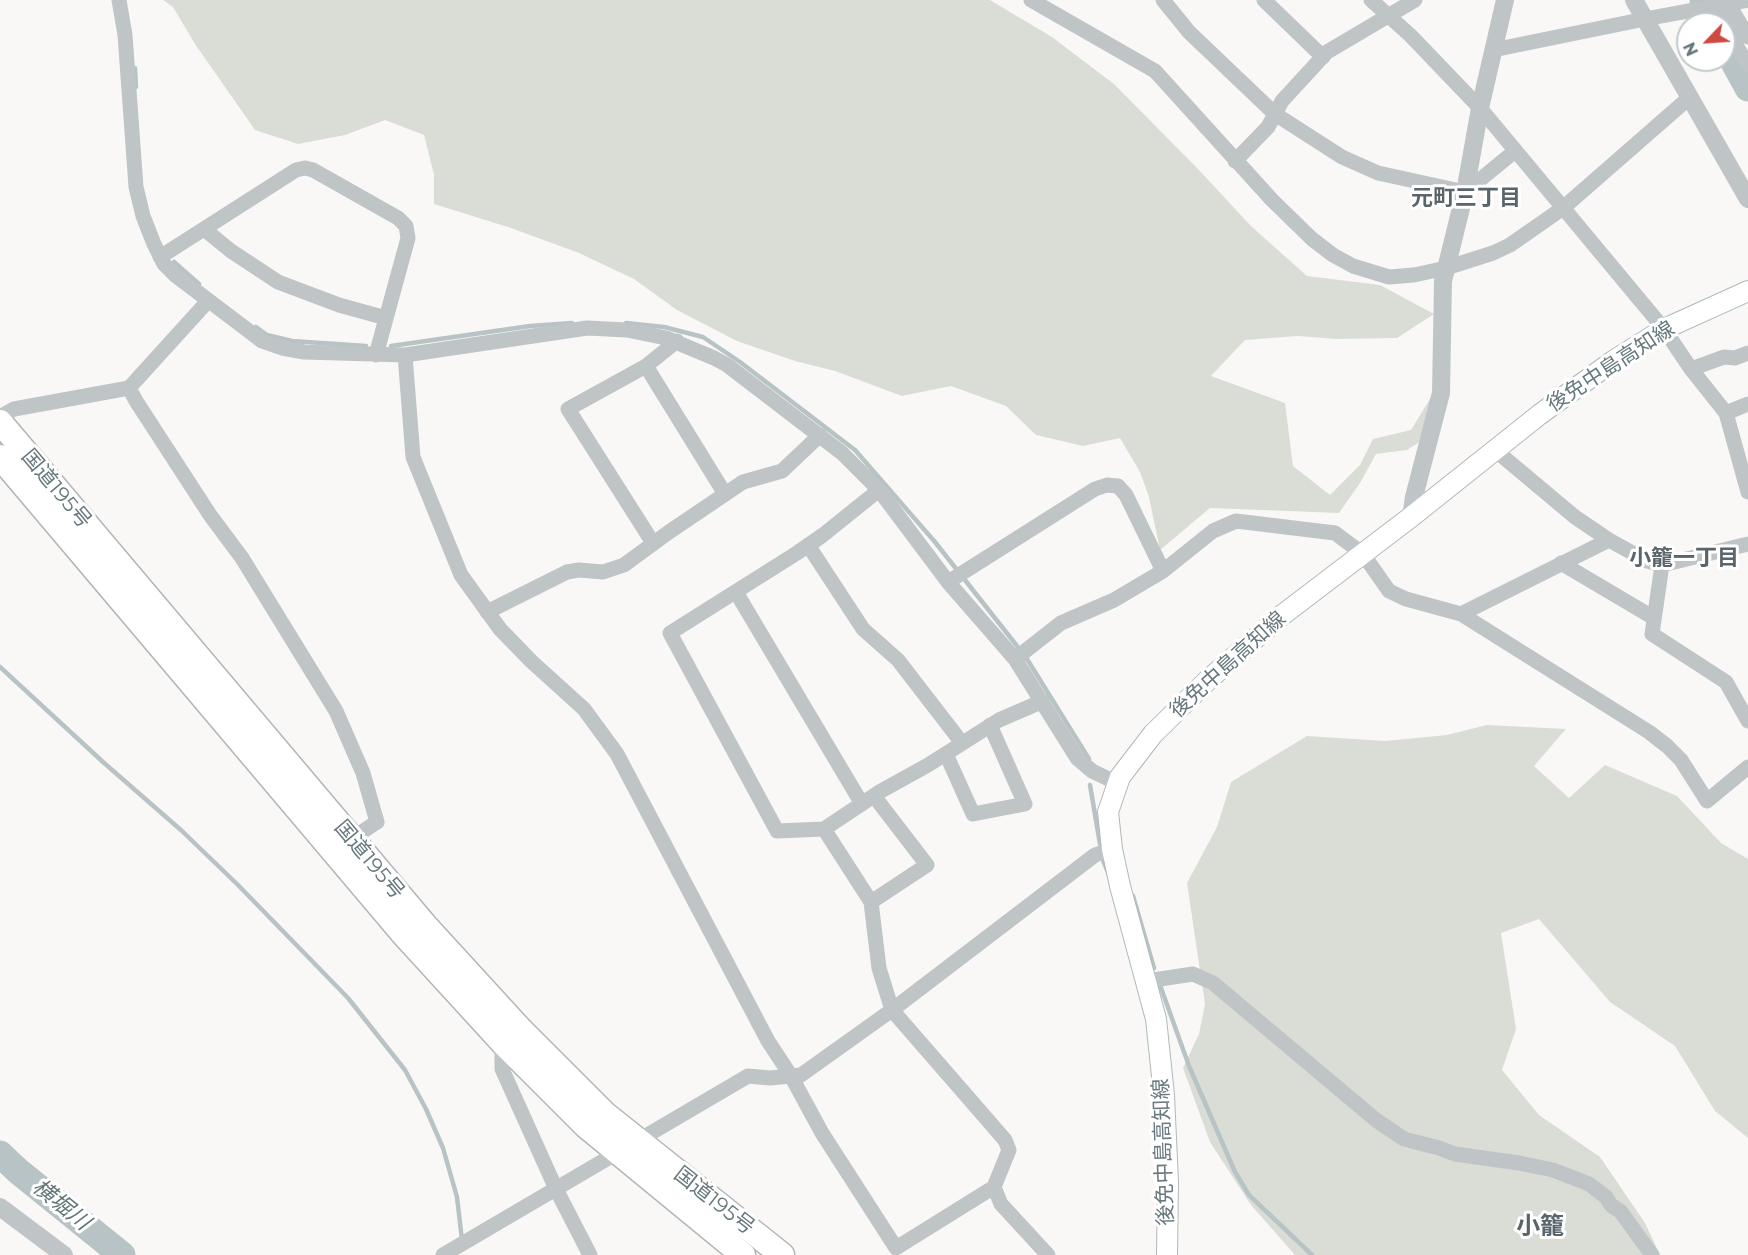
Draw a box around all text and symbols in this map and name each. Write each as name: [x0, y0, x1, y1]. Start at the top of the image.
north arrow: [1676, 12, 1736, 72]
text: N: [1680, 39, 1702, 59]
district label: 元町三丁目: [1411, 186, 1521, 212]
street label: 後免中島高知線: [1542, 316, 1680, 418]
street label: 国道195号: [16, 444, 96, 534]
district label: 小籠一丁目: [1629, 546, 1739, 572]
street label: 後免中島高知線: [1165, 606, 1291, 724]
street label: 国道195号: [329, 815, 409, 905]
street label: 後免中島高知線: [1149, 1078, 1179, 1226]
street label: 国道195号: [669, 1162, 759, 1240]
water label: 横堀川: [27, 1174, 95, 1236]
district label: 小籠: [1516, 1213, 1564, 1241]

